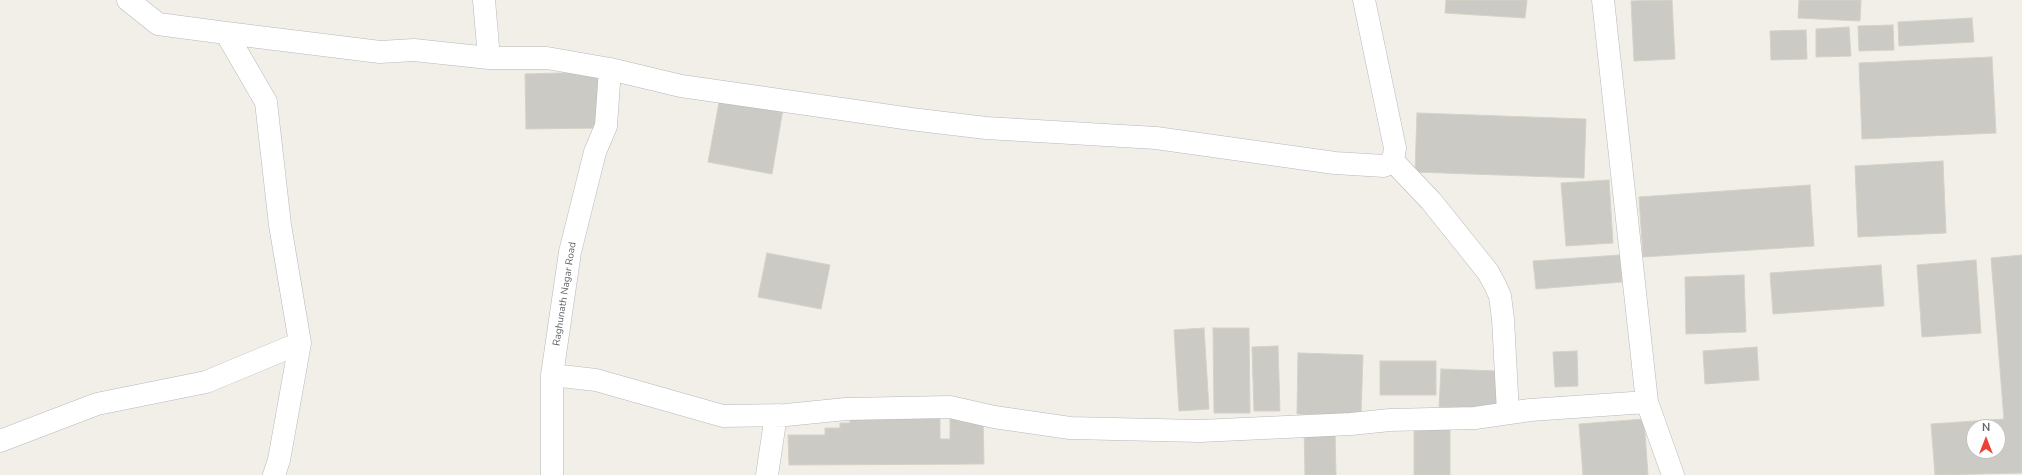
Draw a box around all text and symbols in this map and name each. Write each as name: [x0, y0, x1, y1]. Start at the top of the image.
street label: Raghunath Nagar Road: [551, 241, 579, 347]
north arrow: [1966, 419, 2006, 459]
text: N: [1982, 420, 1990, 435]

